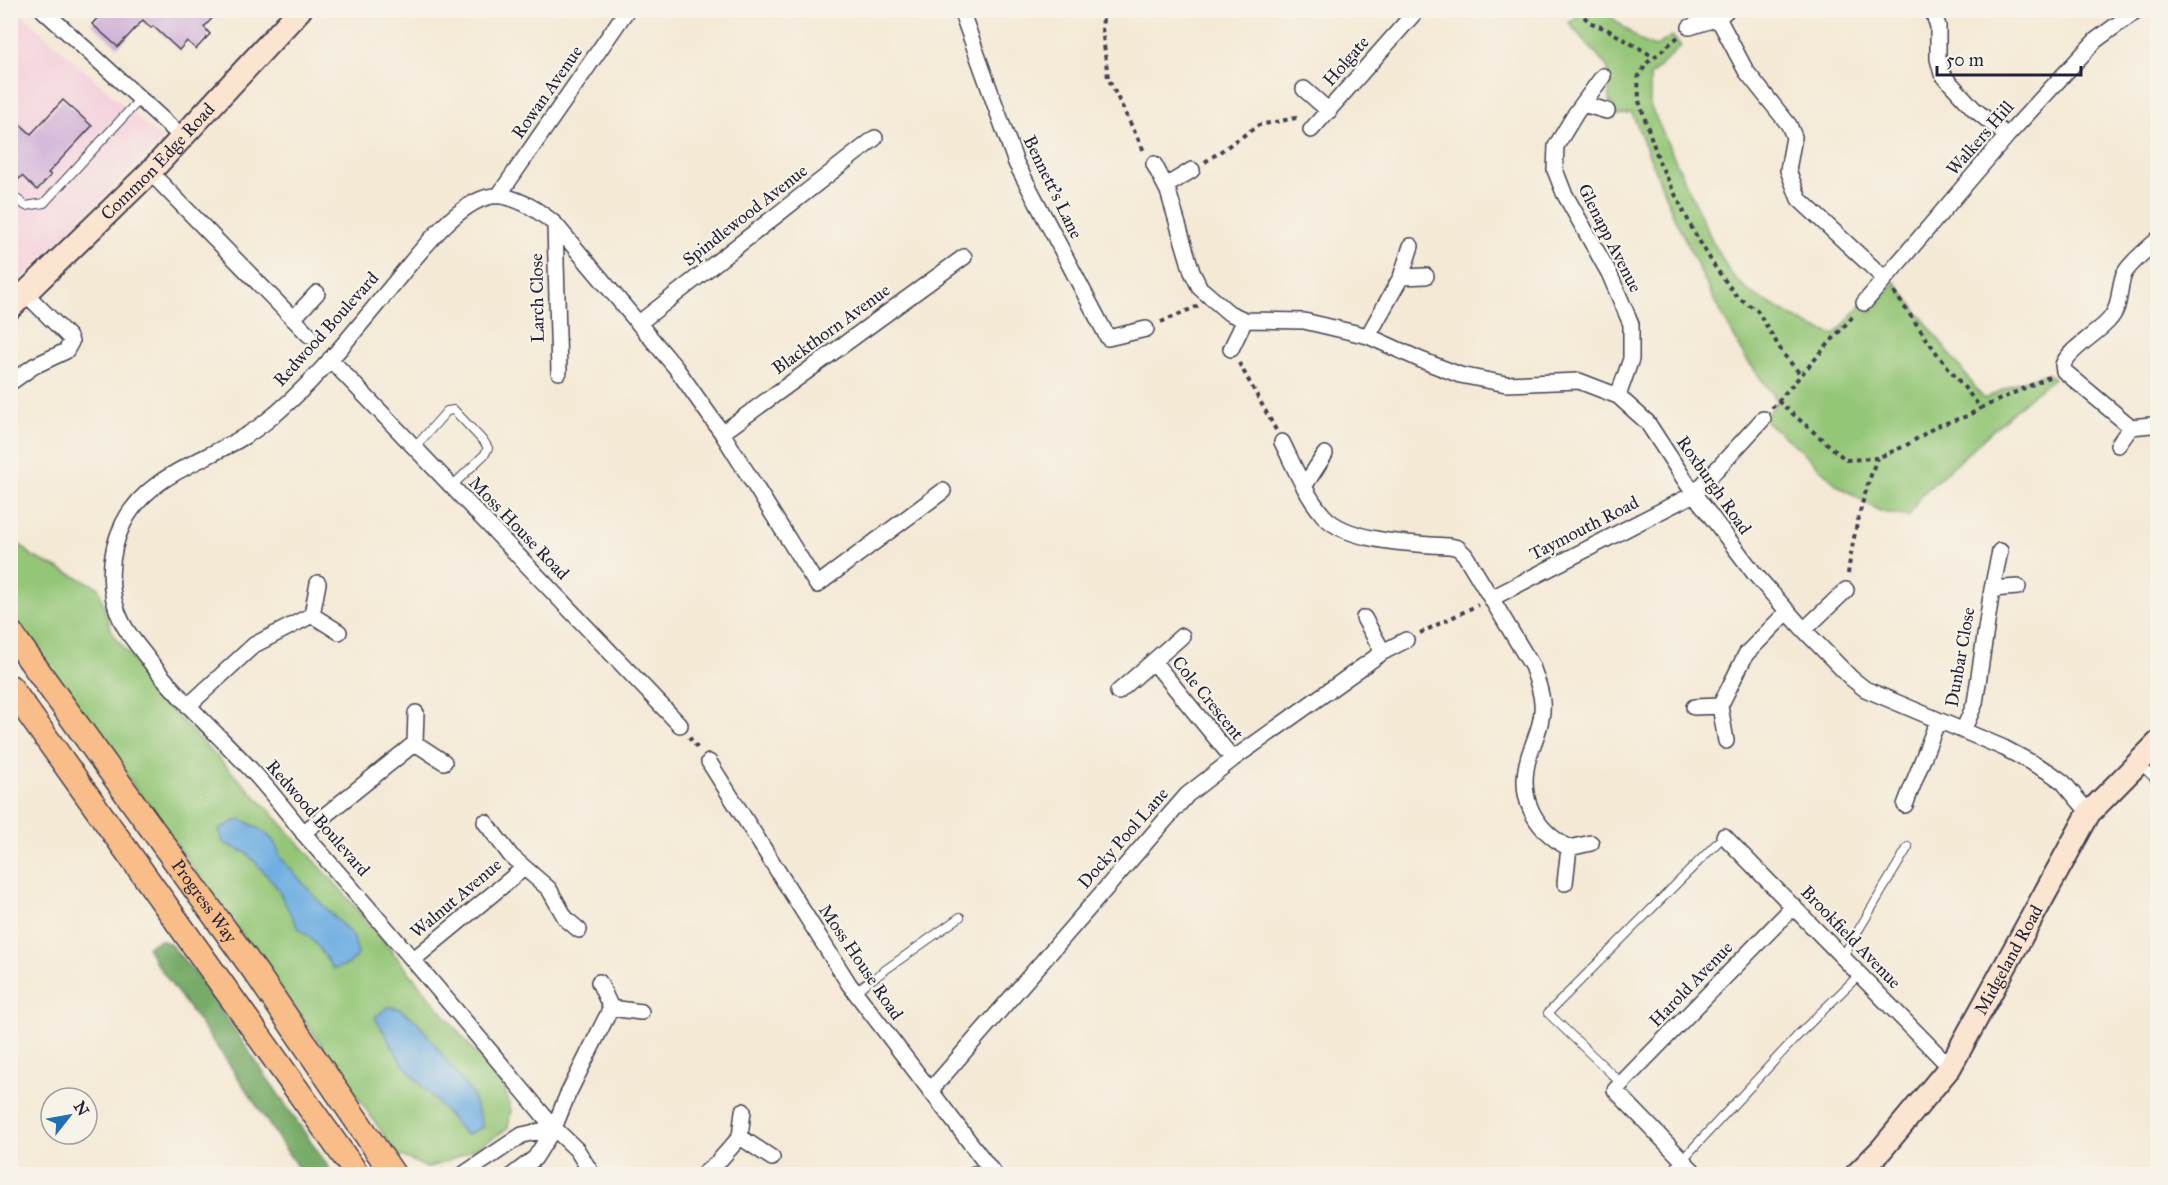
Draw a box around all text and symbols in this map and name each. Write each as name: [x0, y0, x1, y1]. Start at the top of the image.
street label: Holgate: [1318, 31, 1374, 91]
scale bar: [1937, 39, 2081, 77]
street label: Rowan Avenue: [507, 41, 587, 143]
text: 50 m: [1946, 49, 1984, 71]
street label: Walkers Hill: [1942, 96, 2019, 180]
street label: Common Edge Road: [96, 98, 219, 225]
street label: Bennett's Lane: [1019, 132, 1087, 242]
street label: Spindlewood Avenue: [678, 159, 812, 271]
street label: Glenapp Avenue: [1573, 180, 1647, 296]
street label: Larch Close: [525, 253, 549, 343]
street label: Redwood Boulevard: [269, 267, 383, 391]
street label: Blackthorn Avenue: [768, 279, 894, 379]
street label: Roxburgh Road: [1671, 431, 1756, 539]
street label: Moss House Road: [464, 472, 574, 584]
street label: Taymouth Road: [1526, 491, 1642, 565]
street label: Dunbar Close: [1940, 605, 1980, 709]
street label: Cole Crescent: [1167, 652, 1249, 745]
street label: Redwood Boulevard: [262, 755, 374, 881]
street label: Docky Pool Lane: [1073, 783, 1173, 893]
street label: Walnut Avenue: [406, 854, 506, 942]
street label: Progress Way: [167, 855, 242, 948]
street label: Brookfield Avenue: [1796, 881, 1906, 993]
street label: Moss House Road: [814, 900, 908, 1024]
street label: Midgeland Road: [1970, 901, 2048, 1019]
street label: Harold Avenue: [1645, 937, 1737, 1031]
north arrow: [39, 1086, 99, 1146]
text: N: [70, 1098, 93, 1120]

